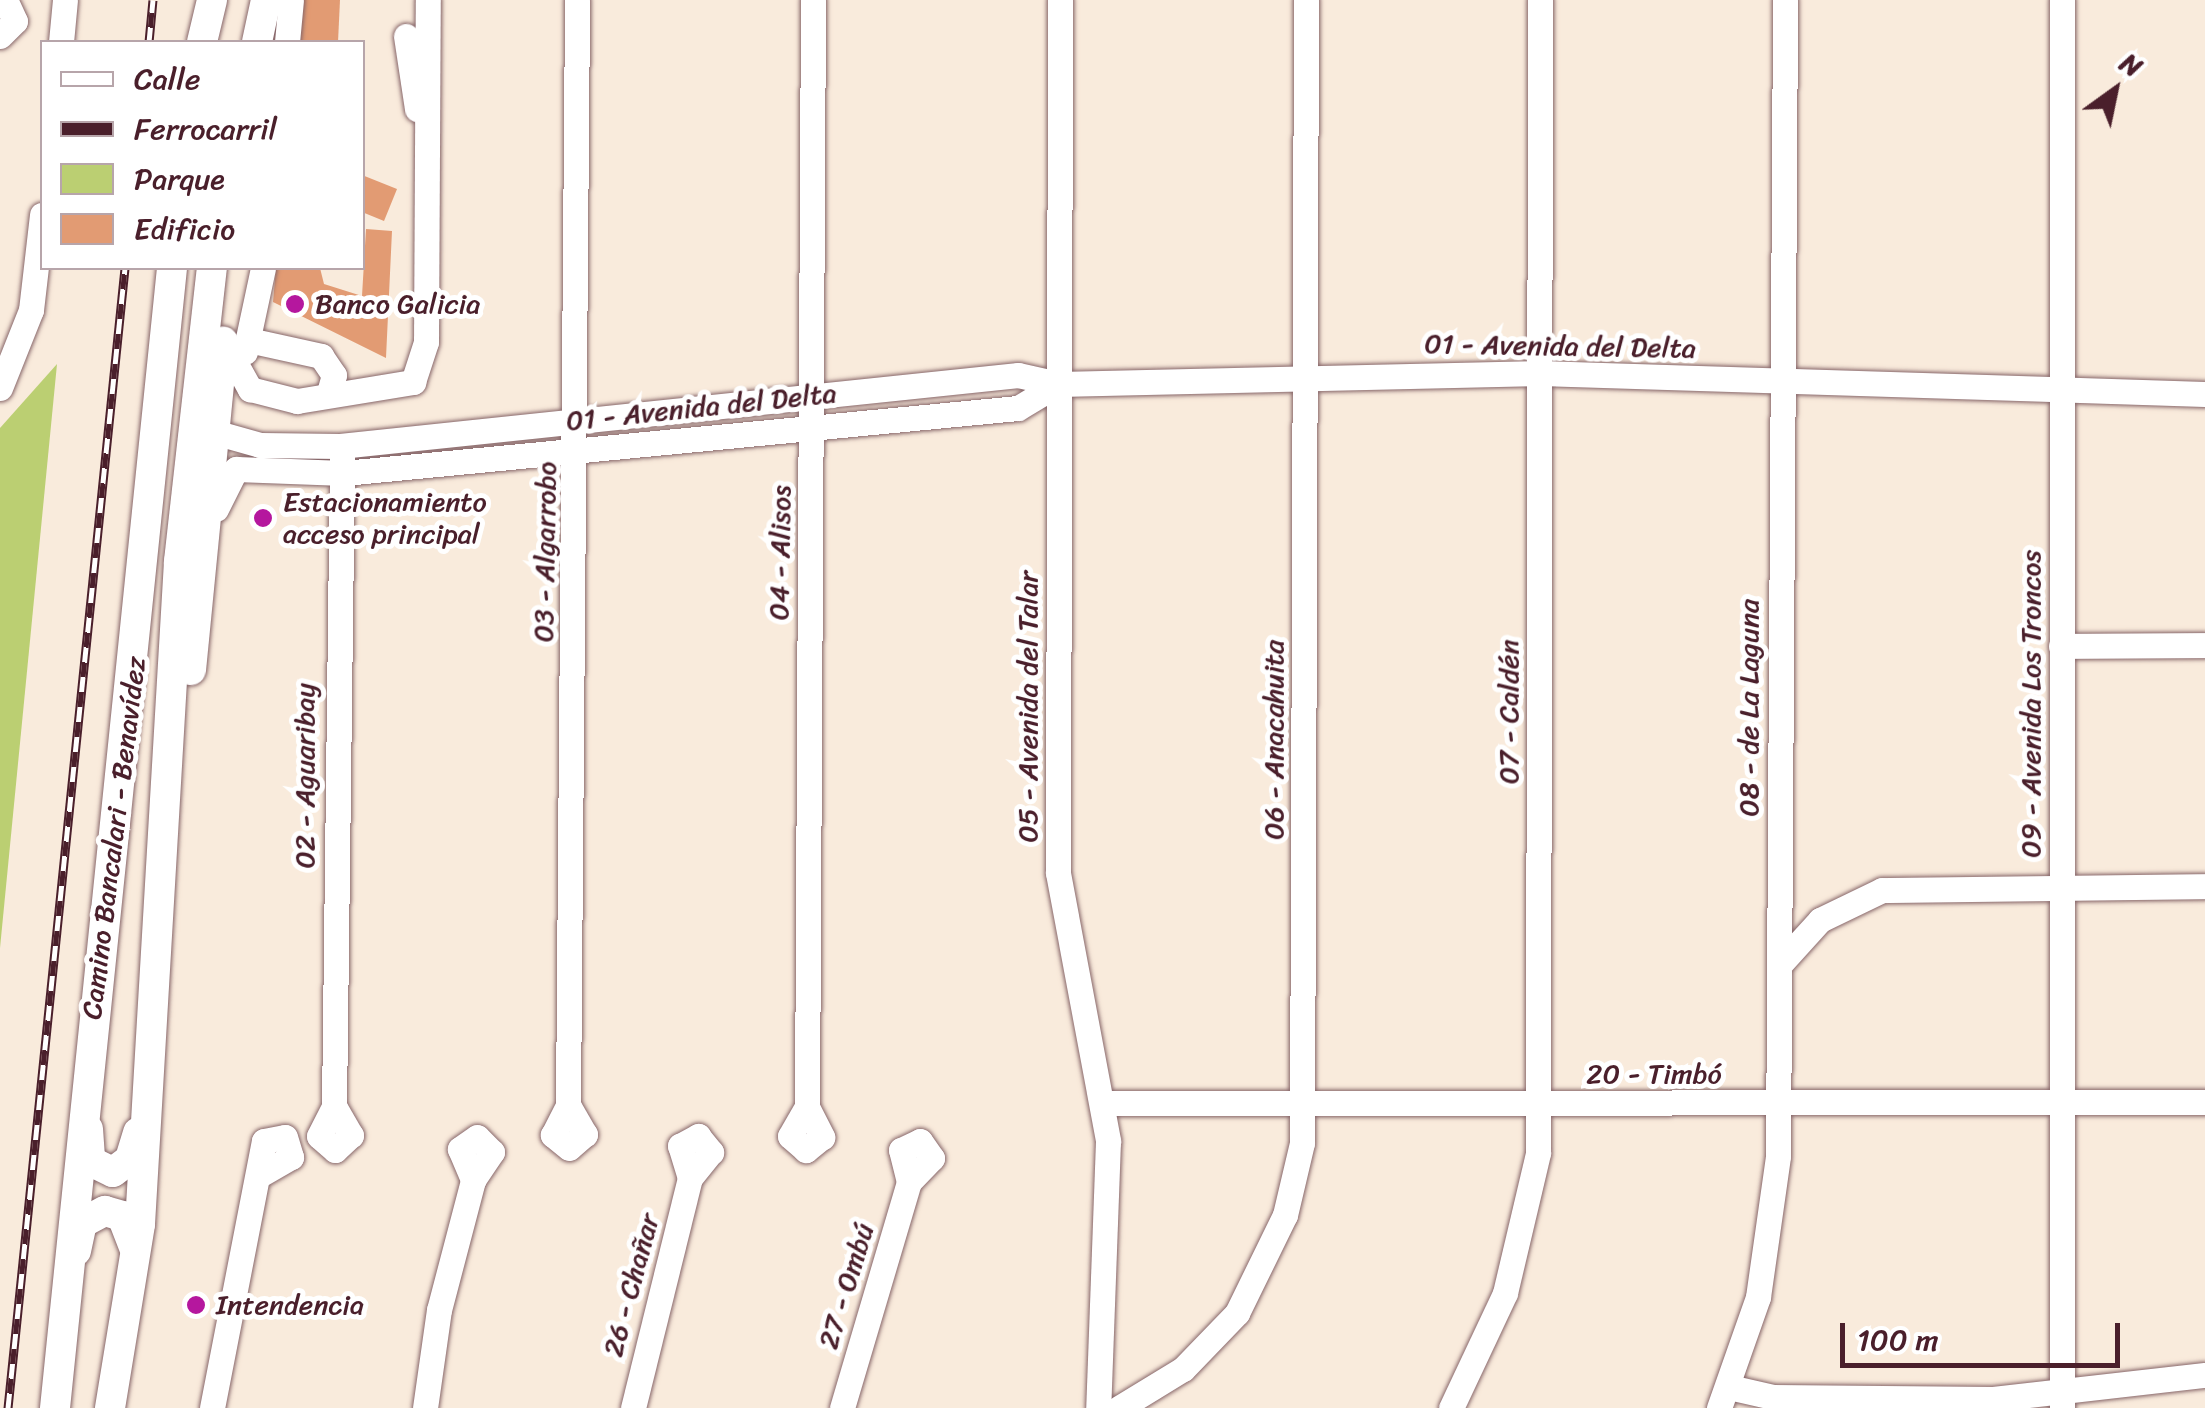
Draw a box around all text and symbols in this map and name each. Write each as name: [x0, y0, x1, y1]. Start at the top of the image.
text: N: [2110, 39, 2153, 90]
legend: [40, 40, 365, 270]
north arrow: [2065, 40, 2165, 140]
text: Calle: [134, 52, 200, 106]
text: Ferrocarril: [134, 102, 277, 156]
text: Parque: [134, 152, 225, 206]
text: Edificio: [134, 202, 235, 256]
place label: Banco Galicia: [315, 287, 480, 321]
marker: Banco Galicia: [284, 293, 306, 315]
street label: 01 - Avenida del Delta: [1424, 327, 1696, 365]
street label: 01 - Avenida del Delta: [564, 376, 838, 438]
street label: 03 - Algarrobo: [527, 461, 563, 643]
place label: Estacionamiento acceso principal: [283, 485, 487, 551]
street label: 04 - Alisos: [762, 485, 798, 621]
marker: Estacionamiento acceso principal: [252, 507, 274, 529]
street label: 09 - Avenida Los Troncos: [2014, 549, 2048, 859]
street label: 05 - Avenida del Talar: [1011, 571, 1045, 843]
street label: 08 - de La Laguna: [1732, 599, 1766, 817]
street label: 07 - Caldén: [1492, 639, 1526, 785]
street label: 06 - Anacahuita: [1257, 640, 1291, 840]
street label: Camino Bancalari - Benavídez: [75, 655, 153, 1021]
street label: 02 - Aguaribay: [288, 683, 322, 869]
street label: 20 - Timbó: [1586, 1057, 1722, 1091]
street label: 26 - Chañar: [596, 1210, 666, 1360]
street label: 27 - Ombú: [811, 1219, 881, 1353]
place label: Intendencia: [216, 1288, 364, 1322]
marker: Intendencia: [185, 1294, 207, 1316]
scale bar: [1845, 1303, 2125, 1365]
text: 100 m: [1857, 1313, 1939, 1367]

